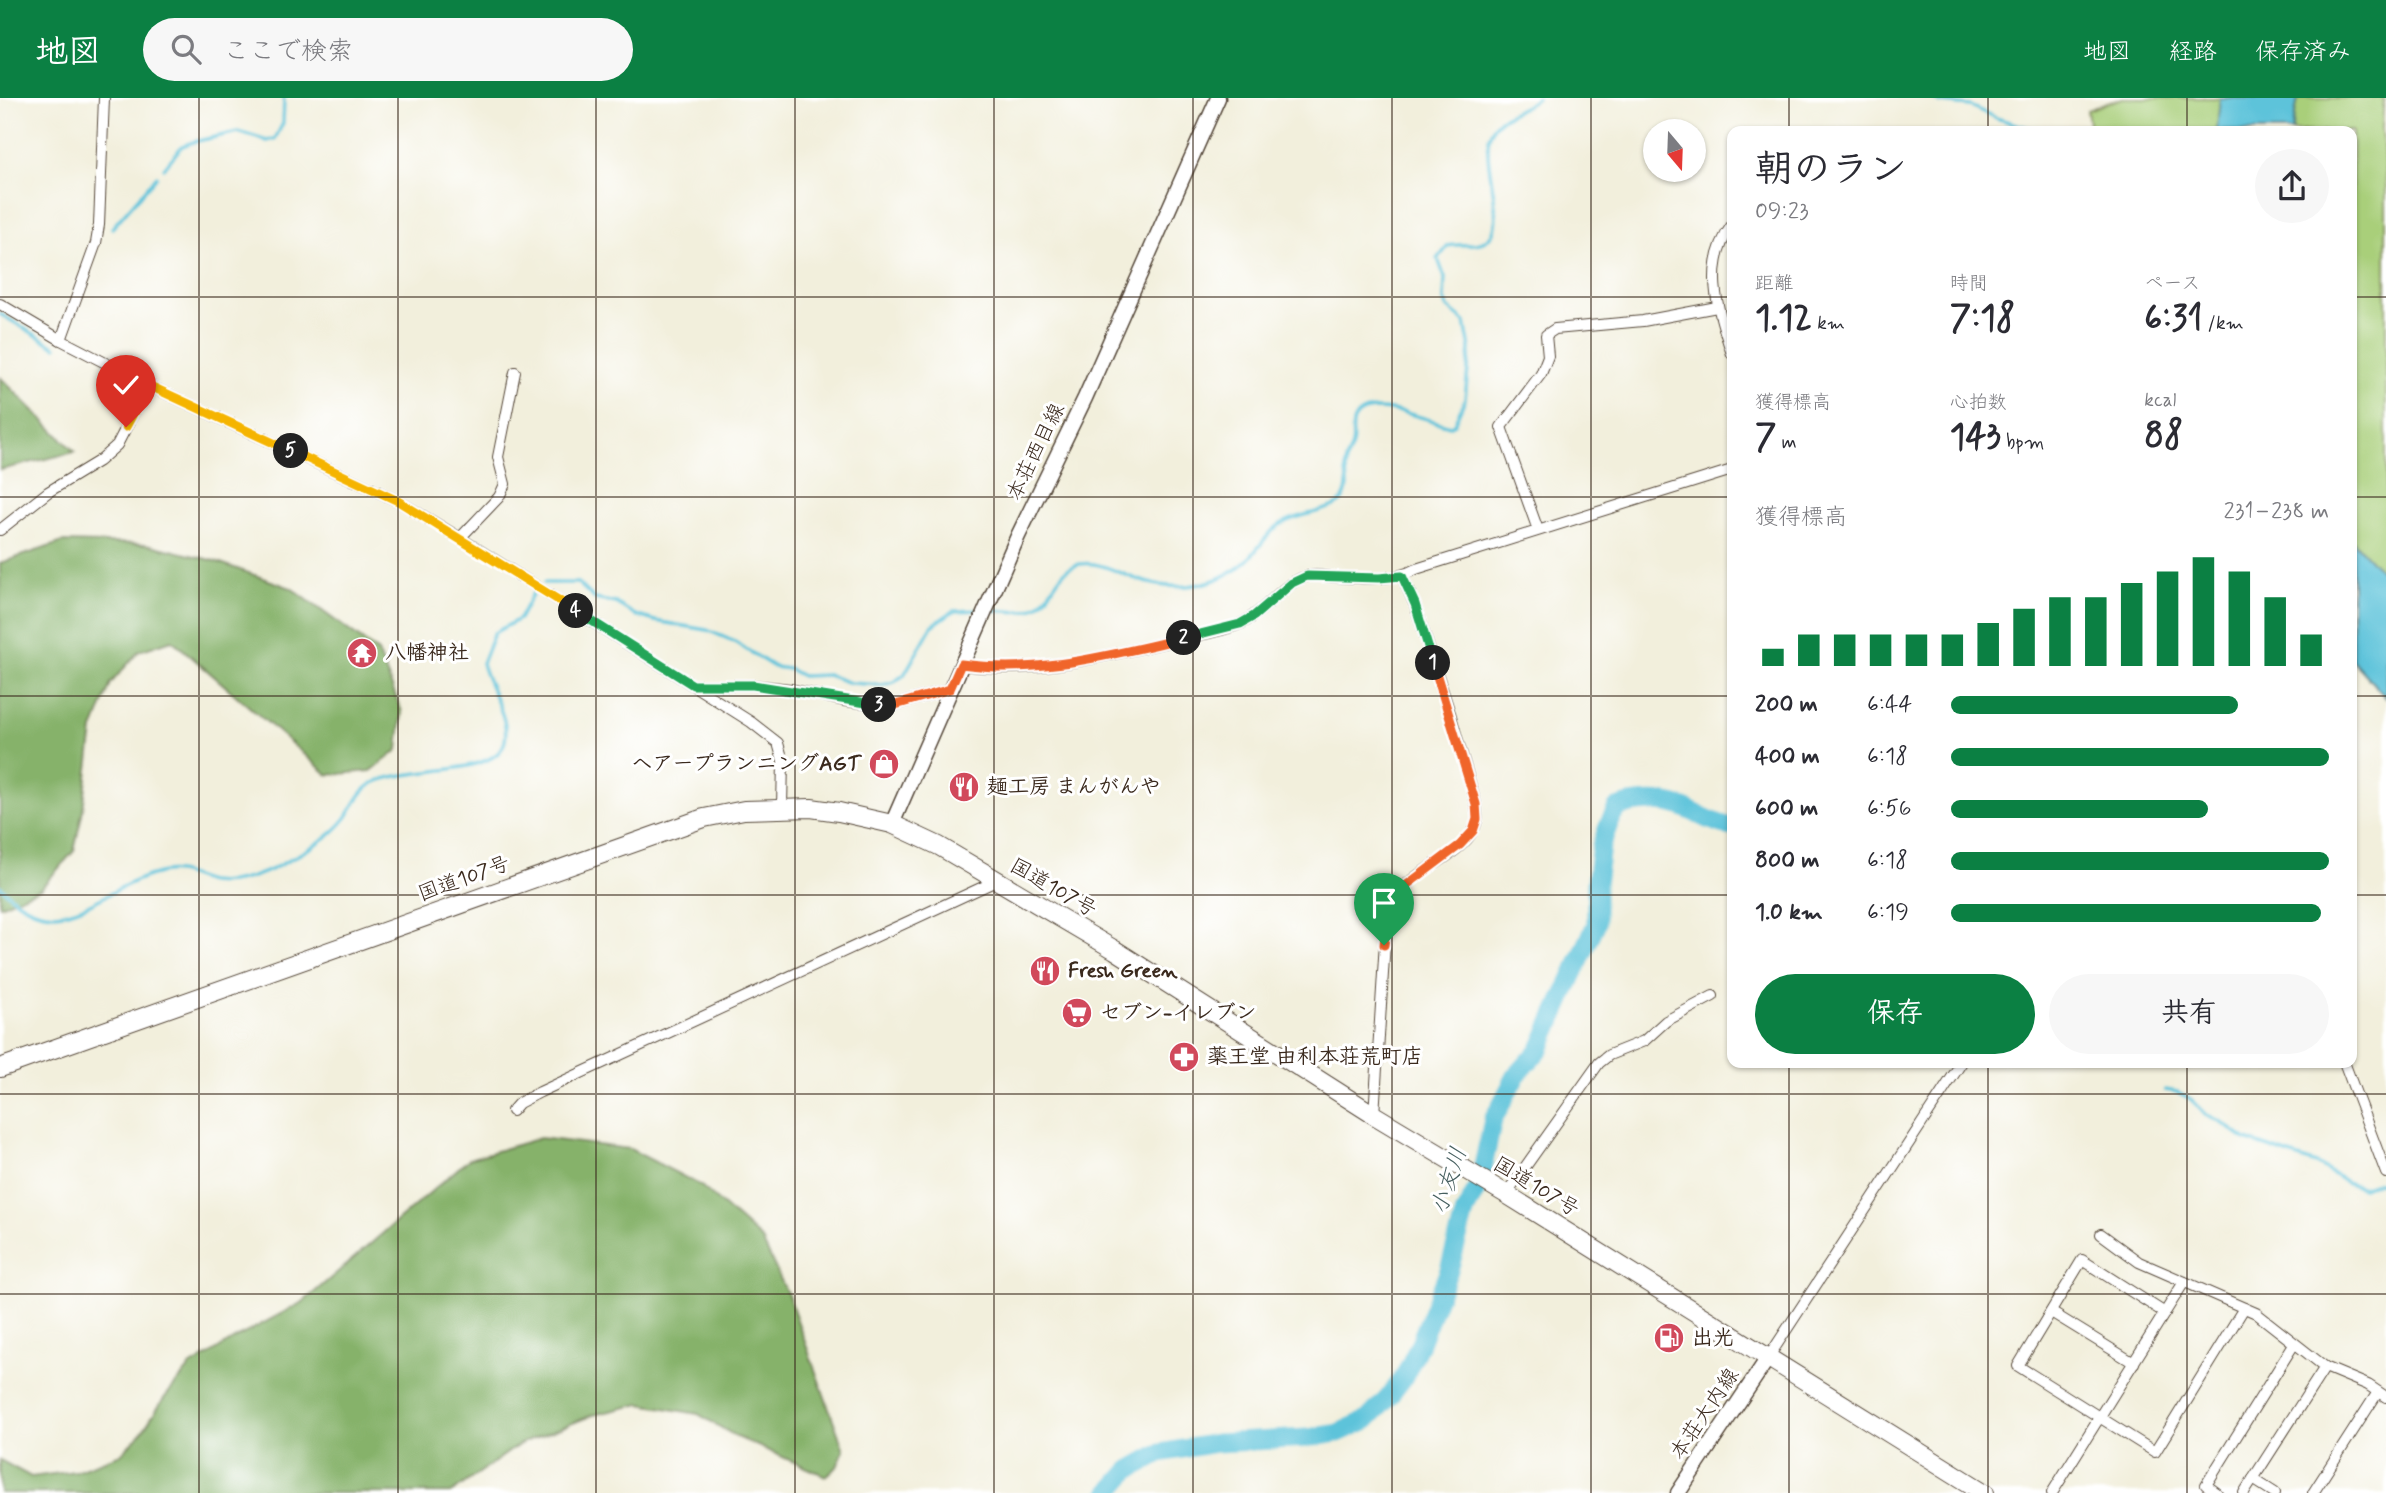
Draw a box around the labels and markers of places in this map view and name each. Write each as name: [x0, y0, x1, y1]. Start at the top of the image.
pin: [96, 355, 156, 427]
pin: 5: [274, 434, 308, 468]
pin: 4: [558, 594, 594, 628]
pin: 2: [1166, 620, 1202, 656]
temple icon: 八幡神社: [345, 636, 379, 670]
place label: 八幡神社: [385, 639, 469, 667]
pin: 1: [1416, 646, 1450, 680]
pin: 3: [862, 688, 896, 722]
shop icon: ヘアープランニングAGT: [867, 747, 901, 781]
place label: ヘアープランニングAGT: [631, 750, 863, 778]
restaurant icon: 麺工房 まんがんや: [947, 770, 981, 804]
place label: 麺工房 まんがんや: [987, 773, 1161, 801]
pin: [1354, 873, 1414, 945]
restaurant icon: Fresh Green: [1028, 954, 1062, 988]
place label: Fresh Green: [1068, 957, 1178, 985]
supermarket icon: セブン-イレブン: [1060, 996, 1094, 1030]
place label: セブン-イレブン: [1100, 999, 1256, 1027]
pharmacy icon: 薬王堂 由利本荘荒町店: [1167, 1040, 1201, 1074]
place label: 薬王堂 由利本荘荒町店: [1207, 1043, 1423, 1071]
fuel station icon: 出光: [1652, 1321, 1686, 1355]
place label: 出光: [1692, 1324, 1734, 1352]

